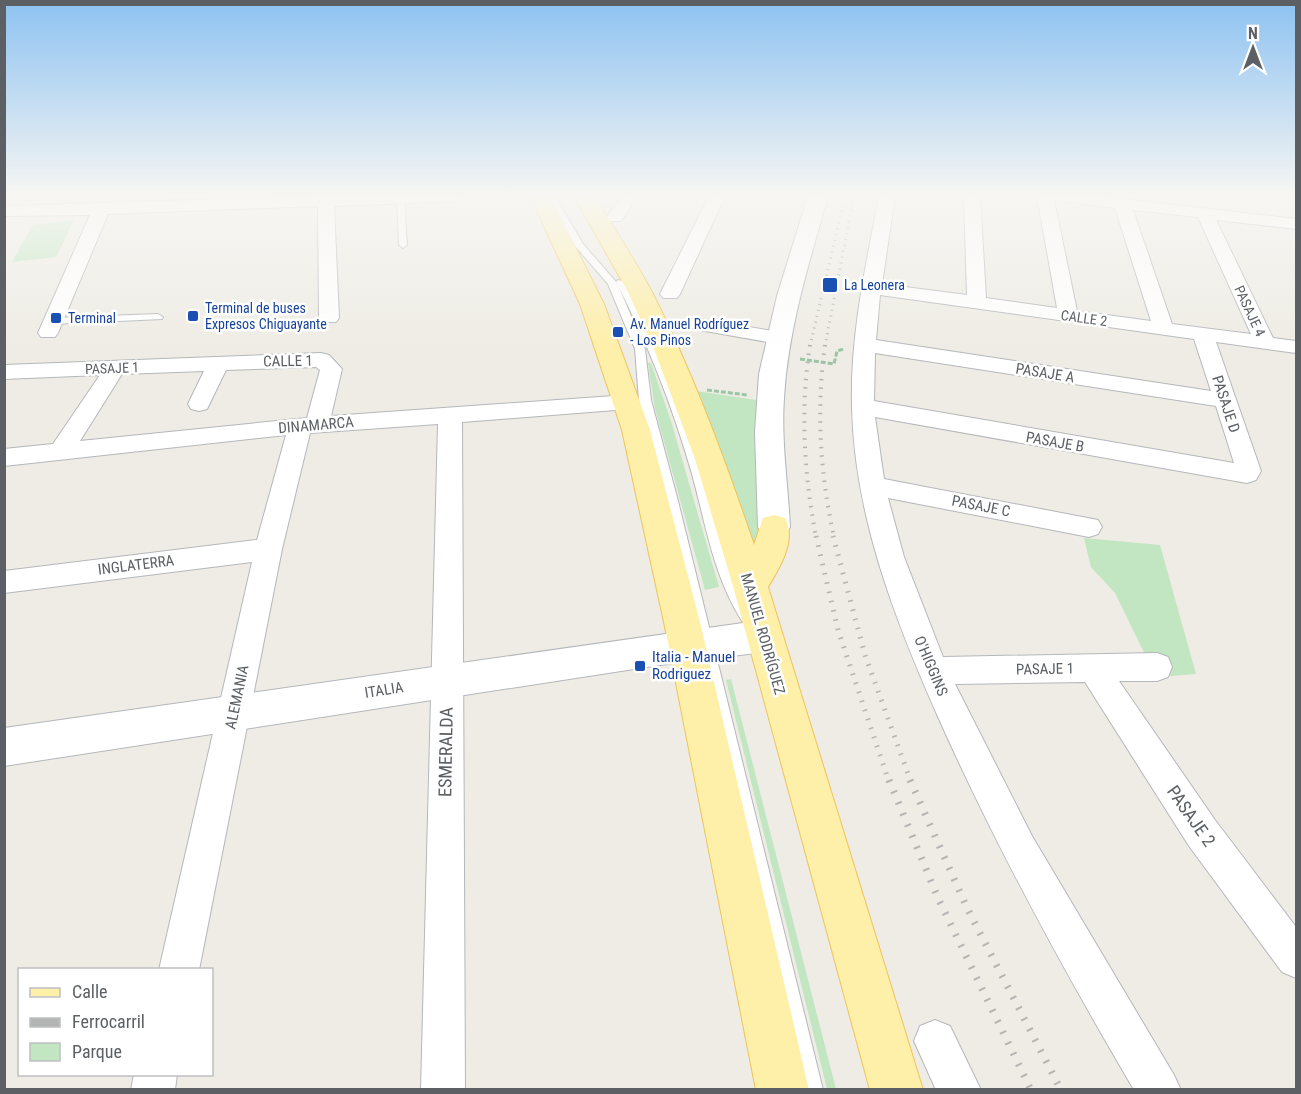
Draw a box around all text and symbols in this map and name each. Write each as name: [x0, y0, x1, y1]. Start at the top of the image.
north arrow: [1223, 18, 1283, 78]
text: N: [1248, 24, 1258, 43]
marker: La Leonera: [821, 276, 839, 294]
place label: La Leonera: [844, 277, 905, 293]
street label: PASAJE 4: [1231, 283, 1269, 339]
place label: Terminal de buses Expresos Chiguayante: [205, 300, 327, 332]
street label: CALLE 2: [1060, 307, 1108, 329]
marker: Terminal de buses Expresos Chiguayante: [186, 309, 200, 323]
place label: Terminal: [68, 310, 116, 326]
marker: Terminal: [49, 311, 63, 325]
place label: Av. Manuel Rodríguez - Los Pinos: [630, 316, 749, 348]
marker: Av. Manuel Rodríguez - Los Pinos: [611, 325, 625, 339]
street label: CALLE 1: [263, 352, 313, 370]
street label: PASAJE 1: [85, 359, 139, 377]
street label: PASAJE A: [1014, 359, 1076, 387]
street label: PASAJE D: [1208, 373, 1244, 435]
street label: DINAMARCA: [278, 413, 355, 437]
street label: PASAJE B: [1025, 428, 1085, 456]
street label: PASAJE C: [950, 492, 1012, 520]
street label: INGLATERRA: [97, 551, 176, 579]
street label: MANUEL RODRÍGUEZ: [737, 571, 789, 697]
street label: O'HIGGINS: [910, 633, 952, 699]
place label: Italia - Manuel Rodriguez: [652, 648, 736, 683]
marker: Italia - Manuel Rodriguez: [633, 659, 647, 673]
street label: PASAJE 1: [1016, 659, 1074, 679]
street label: ALEMANIA: [221, 663, 253, 731]
street label: ITALIA: [363, 678, 405, 702]
street label: ESMERALDA: [434, 706, 457, 797]
street label: PASAJE 2: [1163, 781, 1220, 850]
legend: [18, 968, 213, 1076]
text: Calle: [72, 981, 108, 1002]
text: Ferrocarril: [72, 1011, 145, 1032]
text: Parque: [72, 1041, 122, 1062]

